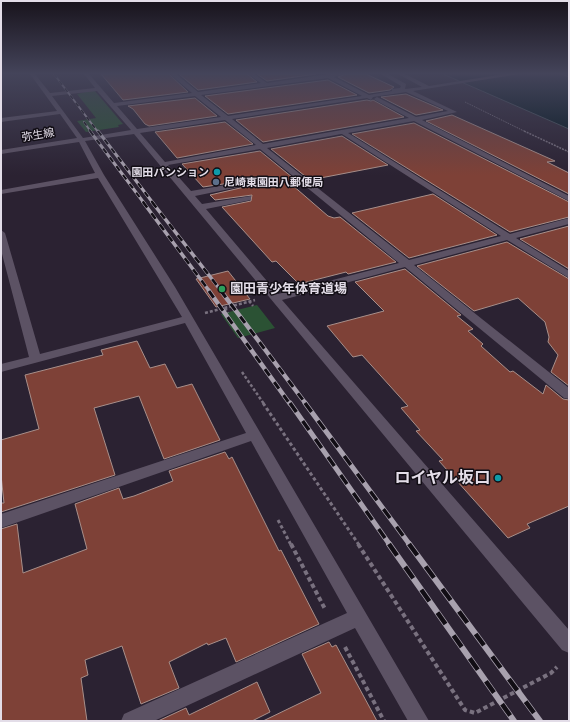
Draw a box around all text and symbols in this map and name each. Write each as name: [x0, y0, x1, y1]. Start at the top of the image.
street label: 弥生線: [21, 125, 55, 145]
place label: 園田パンション: [131, 165, 209, 180]
marker: 園田パンション: [212, 167, 222, 177]
place label: 尼崎東園田八郵便局: [224, 175, 323, 190]
marker: 尼崎東園田八郵便局: [211, 177, 221, 187]
place label: 園田青少年体育道場: [230, 280, 347, 298]
marker: 園田青少年体育道場: [217, 284, 227, 294]
place label: ロイヤル坂口: [394, 467, 490, 489]
marker: ロイヤル坂口: [493, 473, 503, 483]

